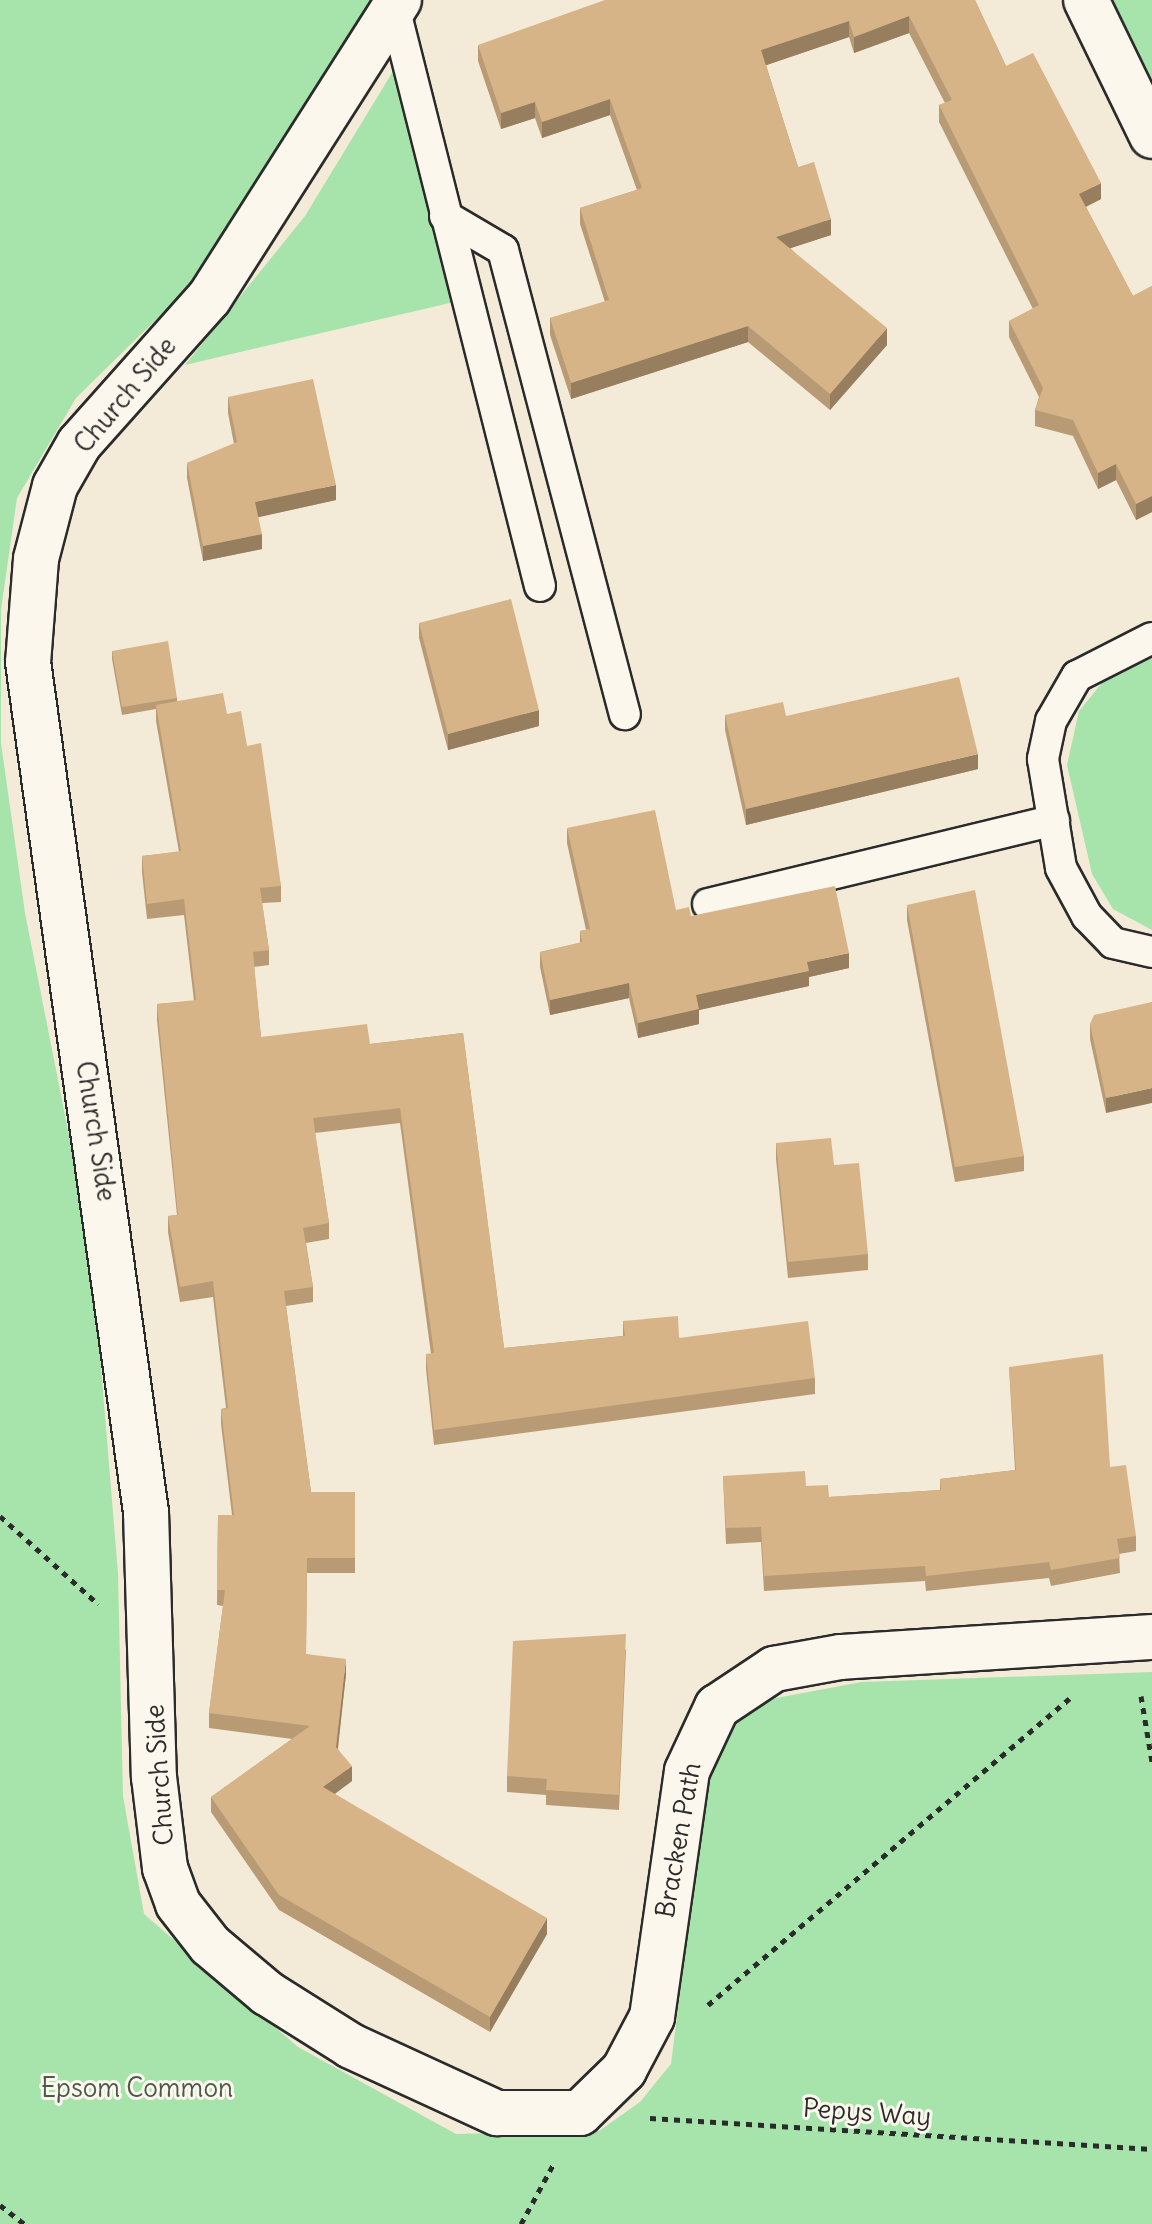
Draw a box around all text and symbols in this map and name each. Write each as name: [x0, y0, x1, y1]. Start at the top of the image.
street label: Church Side: [68, 331, 182, 459]
street label: Church Side: [70, 1059, 122, 1203]
street label: Church Side: [139, 1703, 179, 1847]
street label: Bracken Path: [649, 1760, 707, 1920]
park label: Epsom Common: [41, 2072, 233, 2104]
street label: Pepys Way: [802, 2092, 932, 2132]

